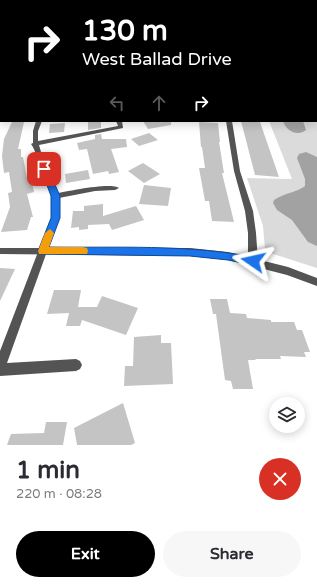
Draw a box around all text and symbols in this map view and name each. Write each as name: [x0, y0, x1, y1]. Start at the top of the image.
text: 130 m: [82, 14, 168, 48]
icon: right: [16, 16, 68, 68]
text: West Ballad Drive: [82, 48, 232, 70]
icon: left: [106, 92, 128, 114]
icon: ahead: [148, 92, 170, 114]
icon: right: [190, 92, 212, 114]
pin: [27, 152, 61, 186]
icon: arrive: [33, 158, 55, 180]
position arrow: [232, 240, 274, 282]
map controls: [269, 397, 305, 433]
button: layers: [269, 397, 305, 433]
text: 1 min: [16, 456, 80, 485]
button: close: [259, 458, 301, 500]
text: 220 m · 08:28: [16, 486, 102, 502]
button: Exit: [16, 531, 155, 577]
button: Share: [163, 531, 301, 577]

